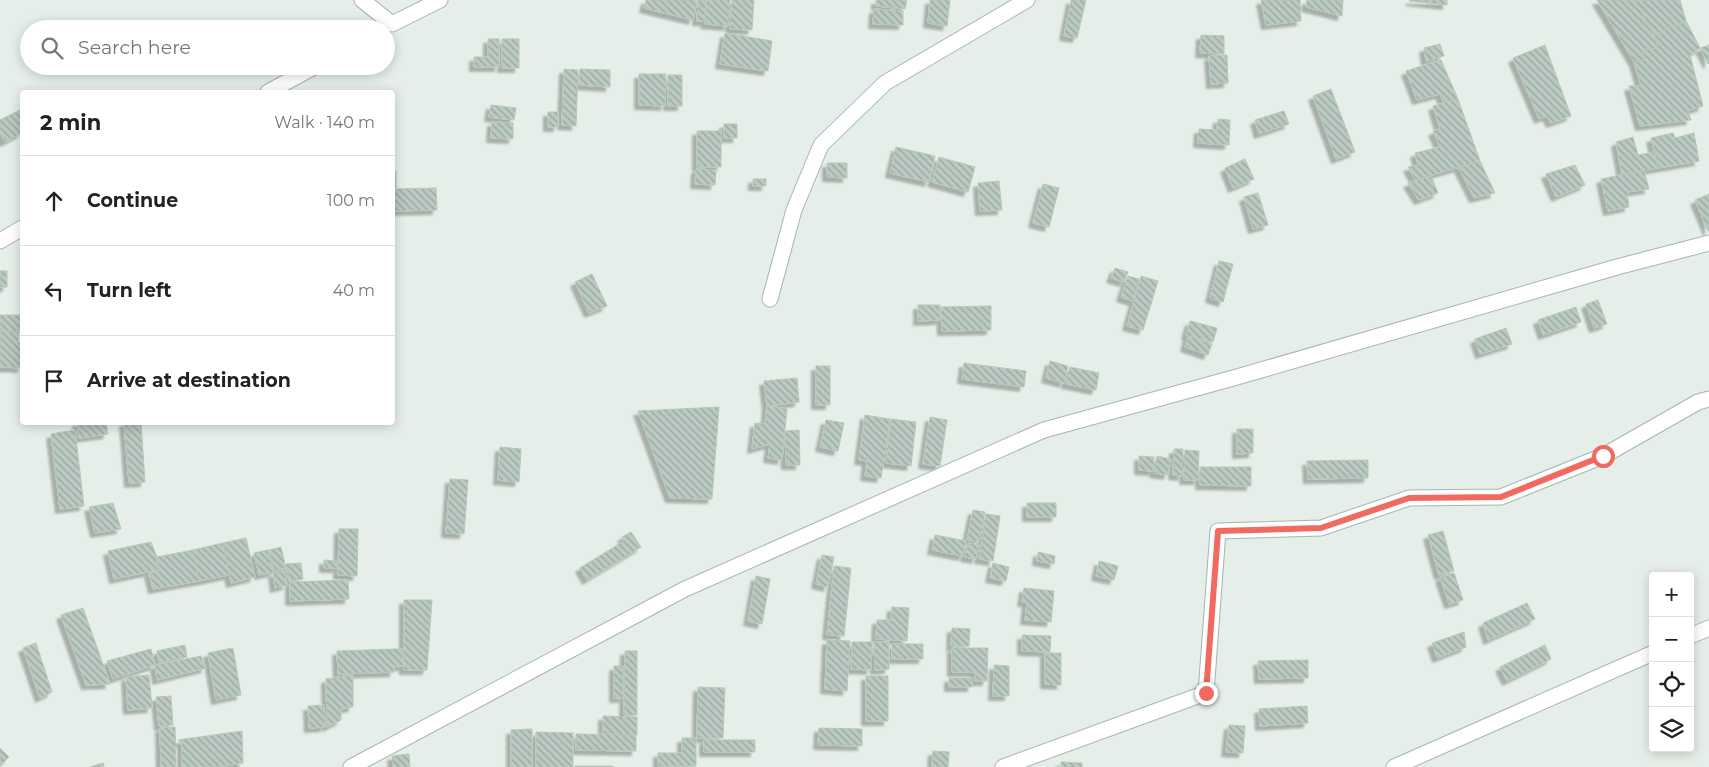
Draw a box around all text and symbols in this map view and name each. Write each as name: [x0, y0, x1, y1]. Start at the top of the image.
search box: [20, 20, 395, 75]
icon: search: [38, 34, 66, 62]
text: Search here: [78, 36, 191, 59]
text: 2 min: [40, 110, 101, 135]
text: Walk · 140 m: [274, 113, 375, 132]
icon: ahead: [40, 187, 68, 215]
text: Continue: [87, 189, 178, 212]
text: 100 m: [327, 191, 375, 210]
icon: left: [40, 277, 68, 305]
text: Turn left: [87, 279, 172, 302]
text: 40 m: [333, 281, 375, 300]
icon: arrive: [40, 367, 68, 395]
text: Arrive at destination: [87, 369, 291, 392]
route start: [1592, 445, 1615, 468]
map controls: [1649, 572, 1694, 752]
button: +: [1649, 572, 1694, 617]
button: −: [1649, 617, 1694, 662]
button: locate: [1649, 662, 1694, 707]
route end: [1195, 682, 1218, 705]
button: layers: [1649, 707, 1694, 752]

